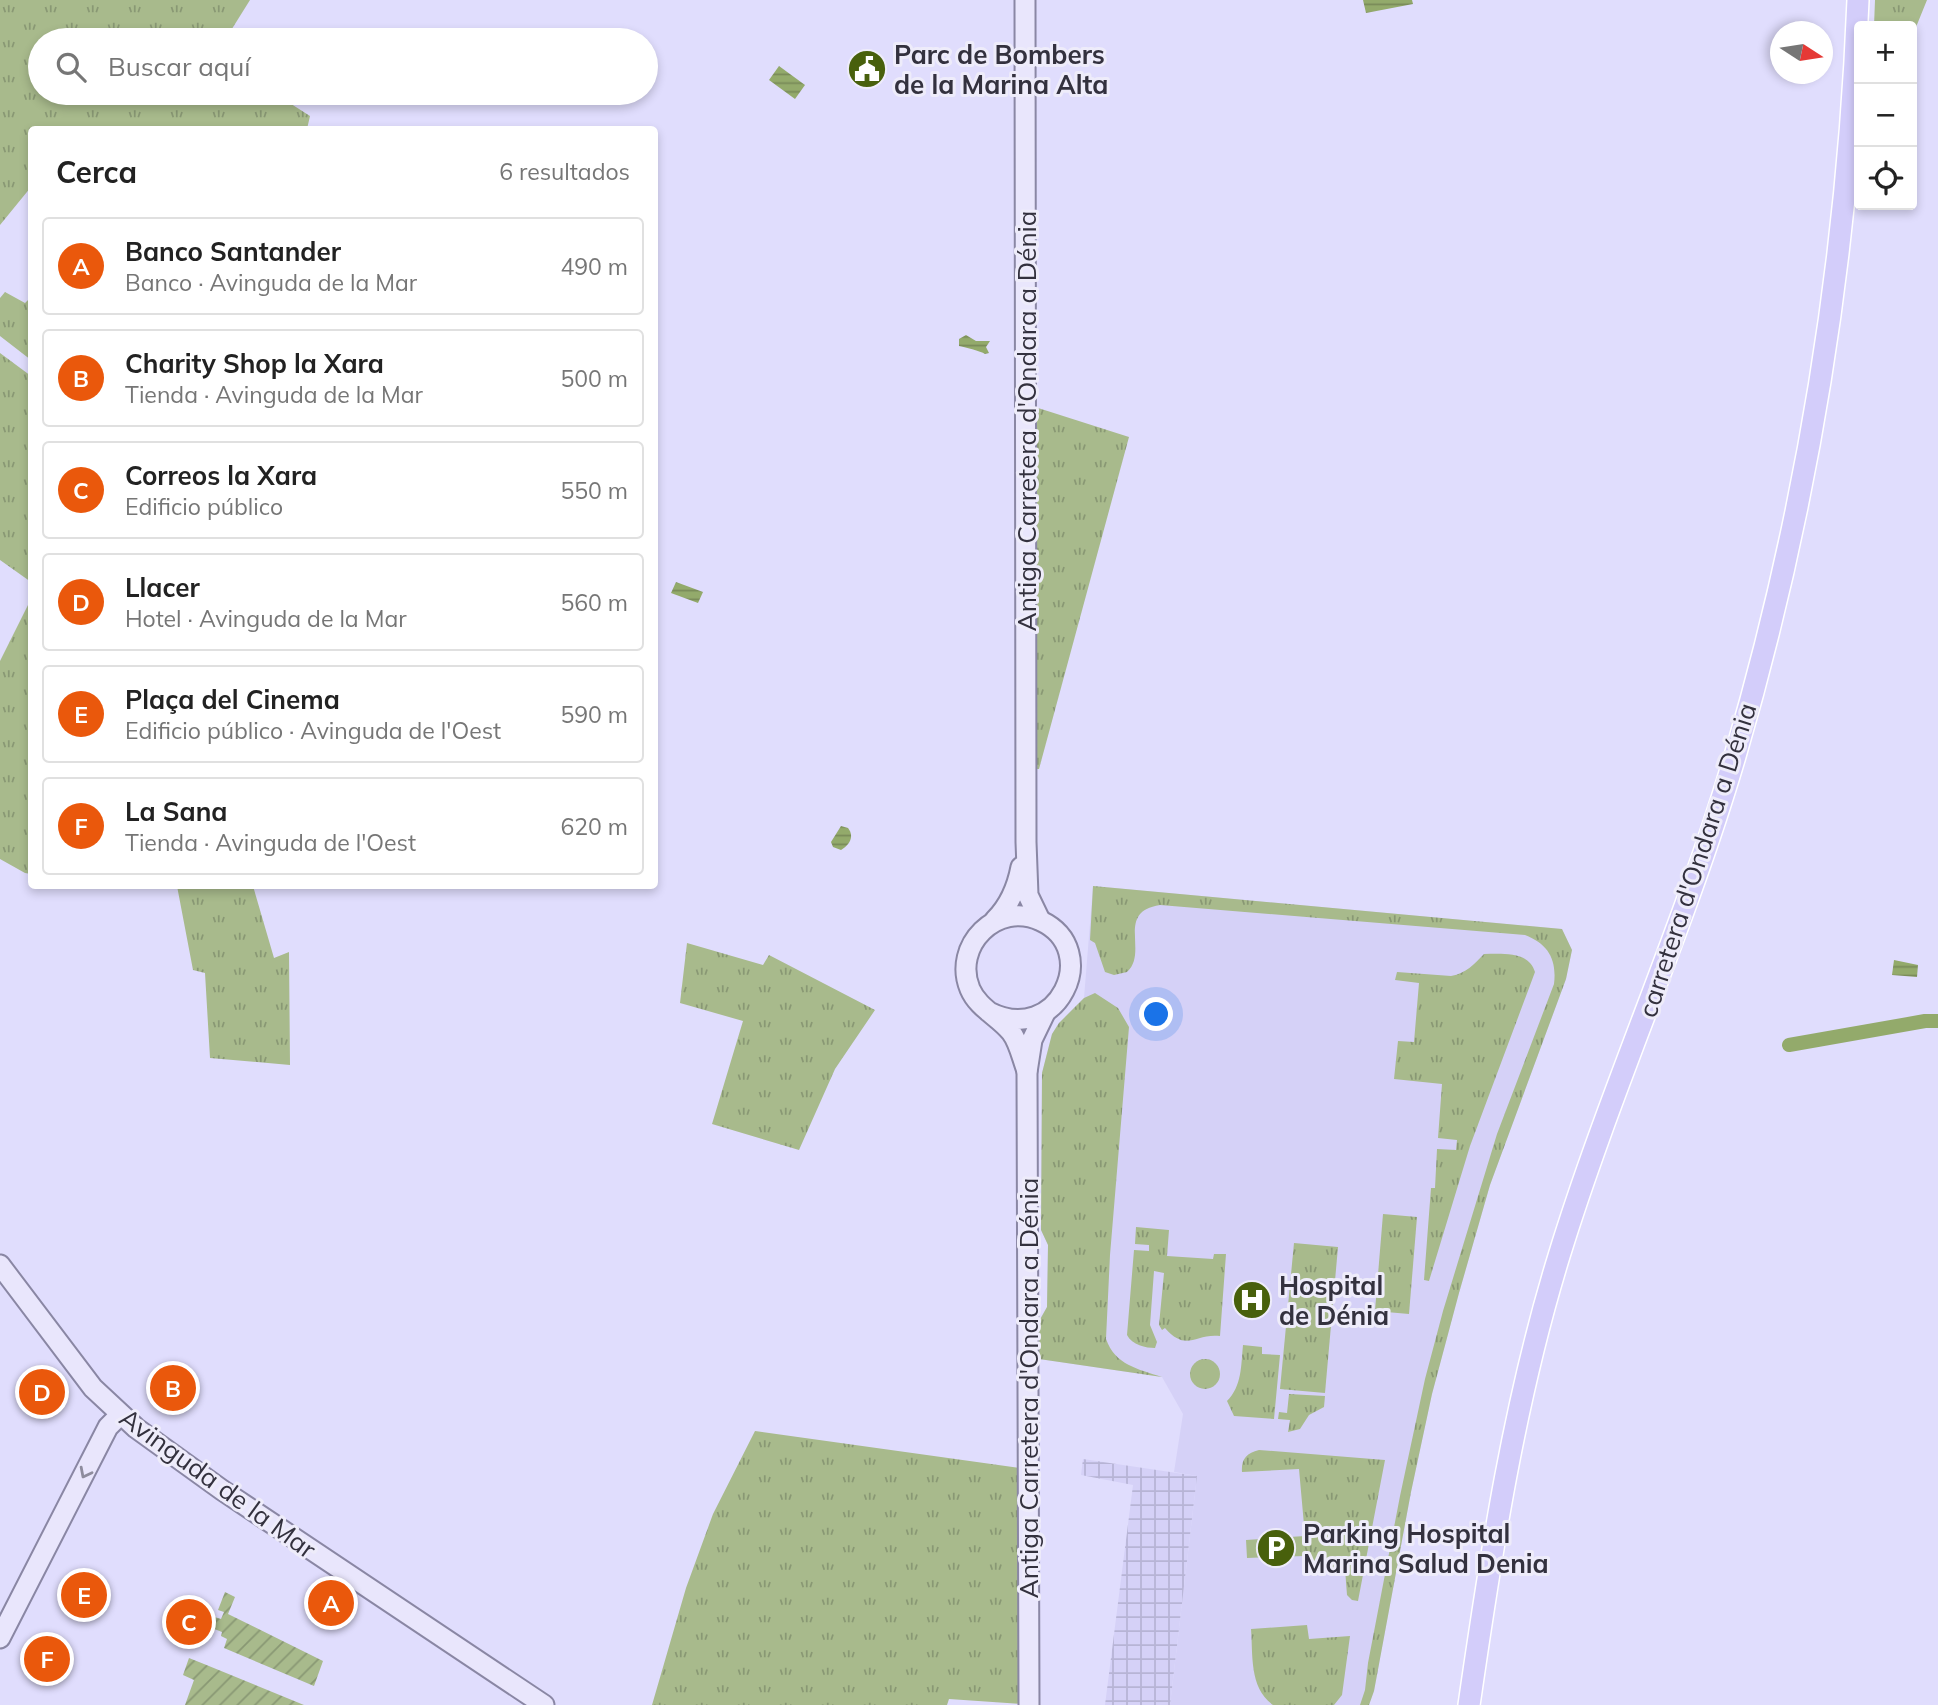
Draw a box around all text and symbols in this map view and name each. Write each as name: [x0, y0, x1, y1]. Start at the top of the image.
north arrow: [1770, 21, 1833, 84]
map controls: [1854, 21, 1917, 210]
button: +: [1854, 21, 1917, 84]
search box: [28, 28, 658, 105]
place label: Parc de Bombers de la Marina Alta: [894, 38, 1108, 101]
icon: search: [52, 48, 90, 86]
public building icon: Parc de Bombers de la Marina Alta: [846, 48, 888, 90]
text: Buscar aquí: [108, 50, 251, 83]
button: −: [1854, 84, 1917, 147]
button: locate: [1854, 147, 1917, 210]
text: Cerca: [56, 153, 137, 191]
text: 6 resultados: [499, 157, 630, 186]
street label: Antiga Carretera d'Ondara a Dénia: [1010, 211, 1043, 631]
text: Banco Santander: [125, 235, 341, 268]
text: A: [72, 252, 90, 281]
text: 490 m: [560, 252, 628, 281]
text: Banco · Avinguda de la Mar: [125, 268, 417, 297]
text: Charity Shop la Xara: [125, 347, 384, 380]
text: B: [73, 364, 89, 393]
text: 500 m: [560, 364, 628, 393]
text: Tienda · Avinguda de la Mar: [125, 380, 423, 409]
text: Correos la Xara: [125, 459, 317, 492]
text: C: [73, 476, 89, 505]
text: 550 m: [560, 476, 628, 505]
text: Edificio público: [125, 492, 283, 521]
text: Llacer: [125, 571, 200, 604]
text: D: [72, 588, 90, 617]
text: 560 m: [560, 588, 628, 617]
text: Hotel · Avinguda de la Mar: [125, 604, 407, 633]
text: Plaça del Cinema: [125, 683, 340, 716]
street label: carretera d'Ondara a Dénia: [1631, 699, 1763, 1021]
text: E: [74, 700, 88, 729]
text: 590 m: [560, 700, 628, 729]
text: Edificio público · Avinguda de l'Oest: [125, 716, 501, 745]
text: La Sana: [125, 795, 228, 828]
text: F: [74, 812, 88, 841]
text: 620 m: [560, 812, 628, 841]
text: Tienda · Avinguda de l'Oest: [125, 828, 416, 857]
your location: [1139, 997, 1173, 1031]
street label: Antiga Carretera d'Ondara a Dénia: [1012, 1178, 1045, 1598]
place label: Hospital de Dénia: [1279, 1269, 1389, 1332]
hospital icon: Hospital de Dénia: [1231, 1279, 1273, 1321]
pin: B: [150, 1362, 196, 1414]
pin: D: [19, 1366, 65, 1418]
street label: Avinguda de la Mar: [113, 1401, 323, 1566]
one-way arrow: [79, 1466, 93, 1478]
place label: Parking Hospital Marina Salud Denia: [1303, 1517, 1549, 1580]
parking icon: Parking Hospital Marina Salud Denia: [1255, 1527, 1297, 1569]
pin: E: [61, 1569, 107, 1621]
pin: A: [308, 1577, 354, 1629]
pin: C: [166, 1596, 212, 1648]
pin: F: [24, 1633, 70, 1685]

